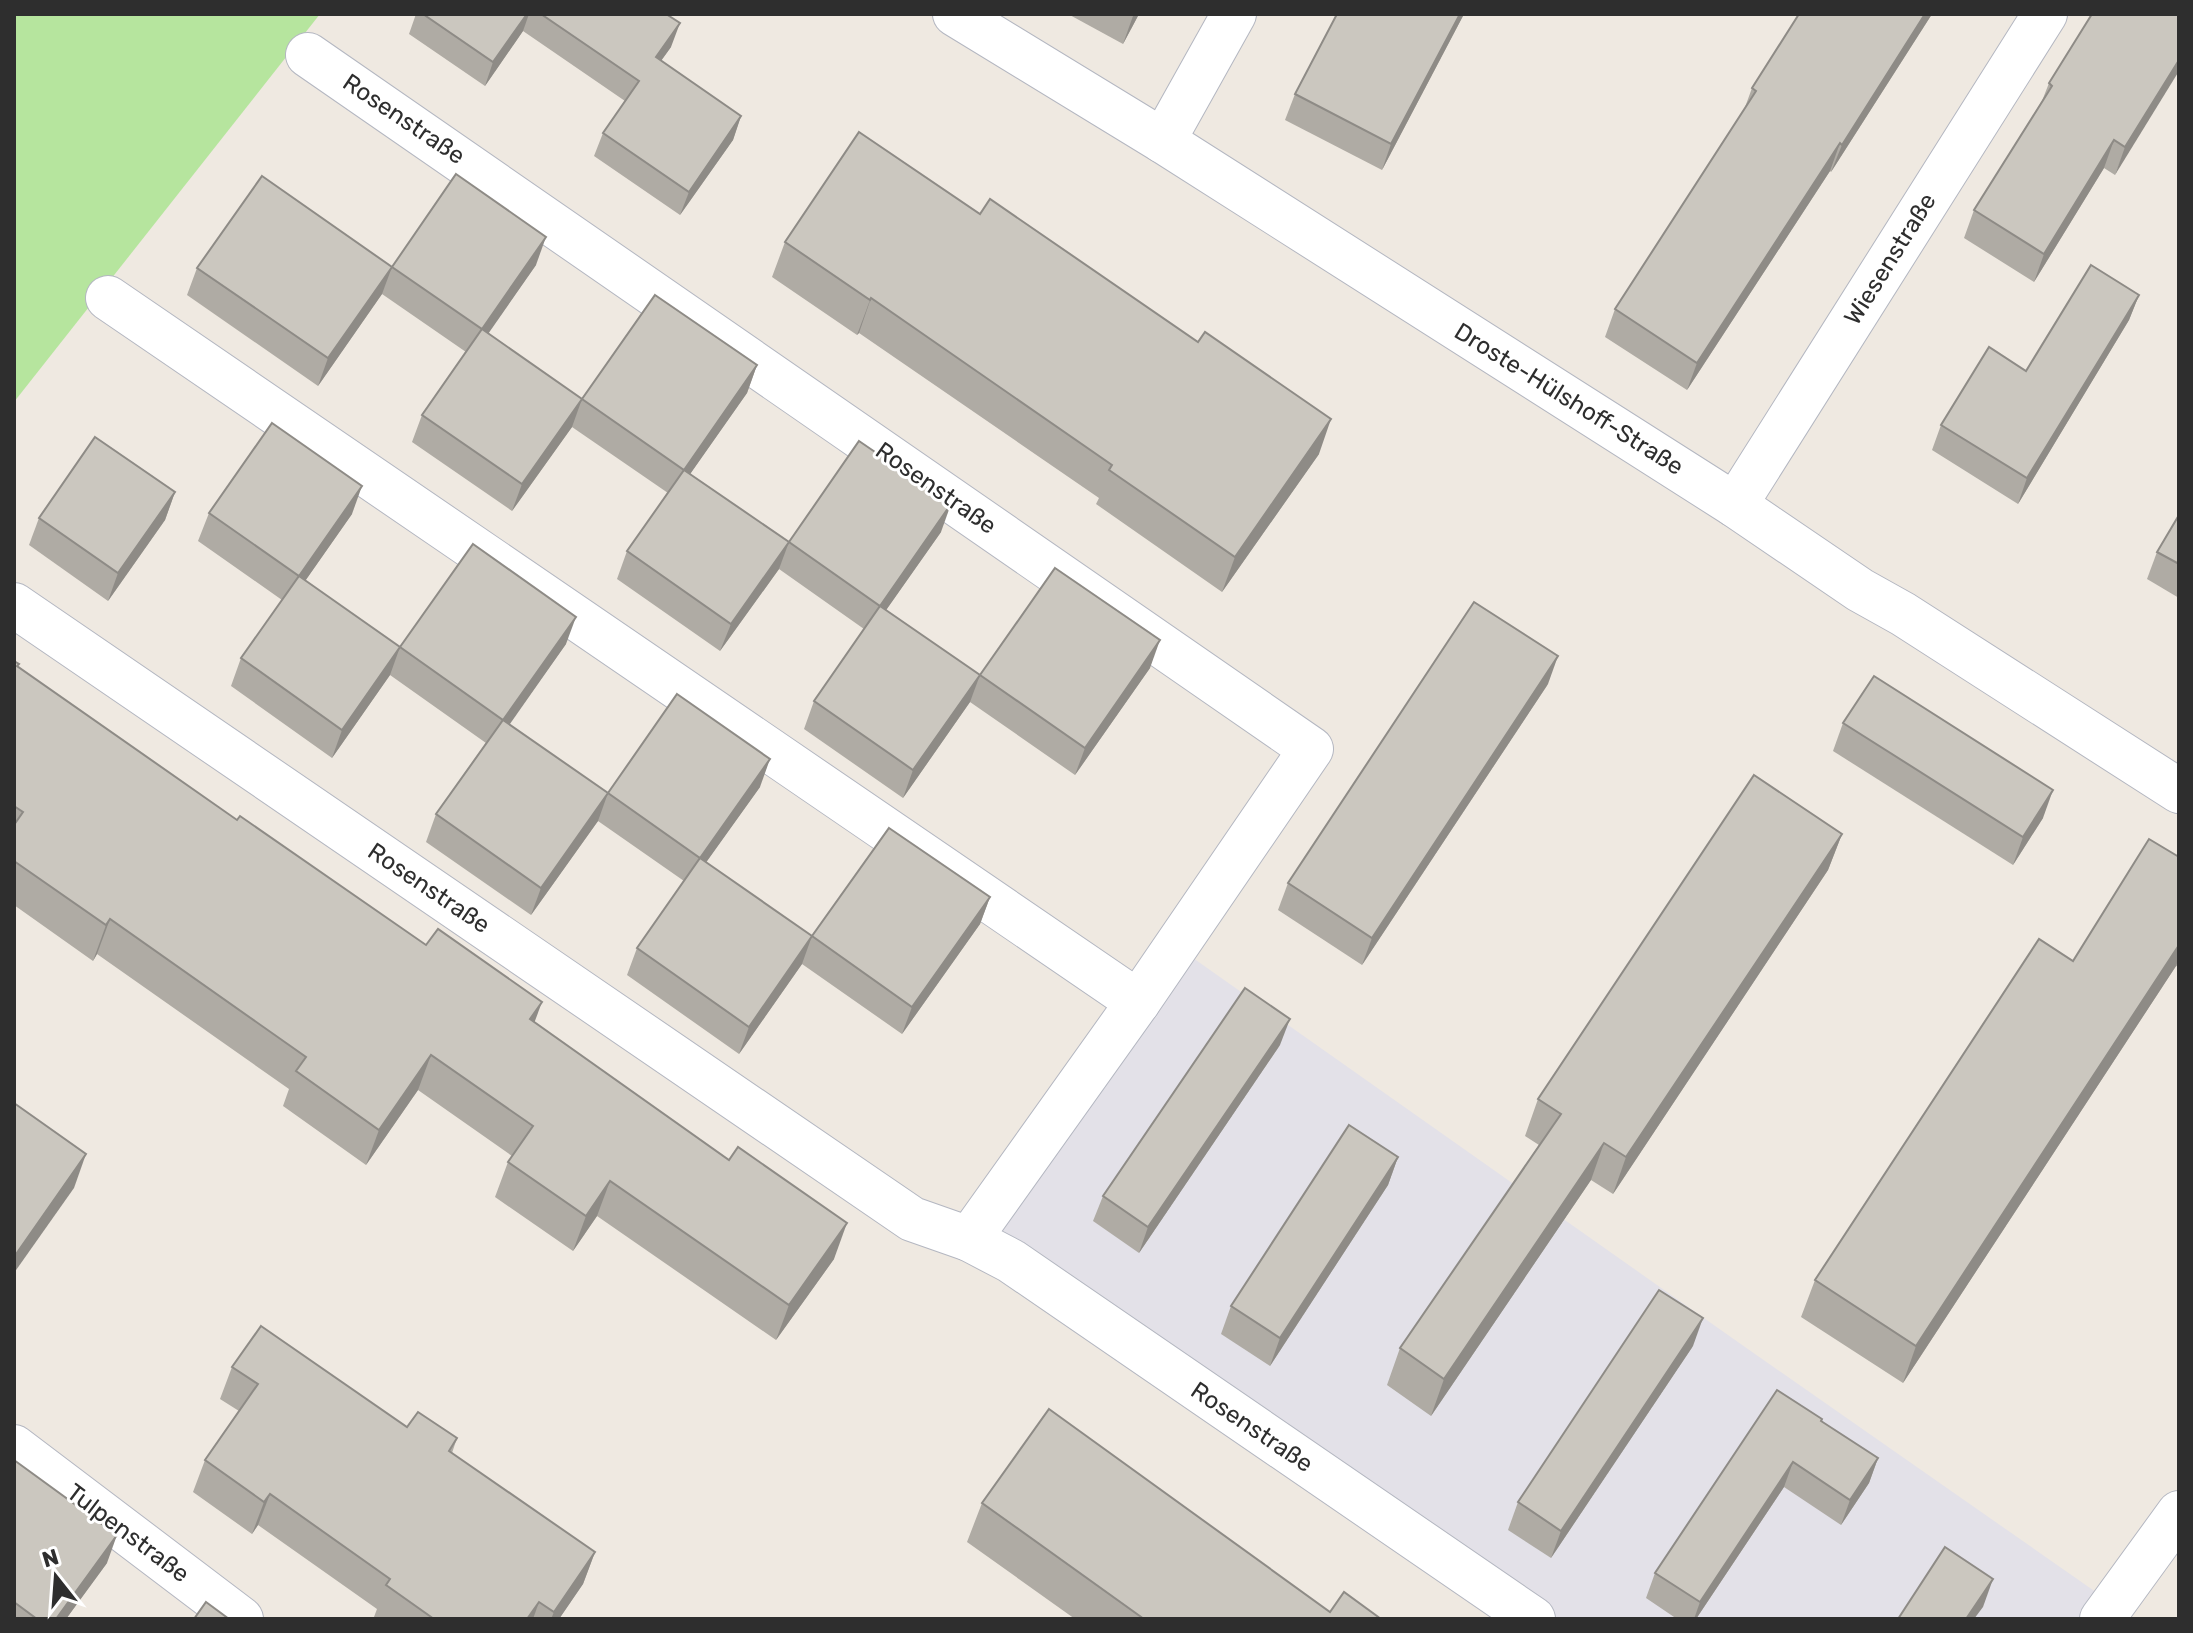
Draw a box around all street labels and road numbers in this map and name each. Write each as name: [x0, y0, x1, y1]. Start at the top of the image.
street label: Rosenstraße: [338, 68, 470, 170]
street label: Wiesenstraße: [1838, 188, 1942, 330]
street label: Droste-Hülshoff-Straße: [1449, 317, 1689, 481]
street label: Rosenstraße: [870, 436, 1002, 540]
street label: Rosenstraße: [363, 837, 495, 939]
street label: Rosenstraße: [1186, 1376, 1318, 1478]
street label: Tulpenstraße: [61, 1478, 195, 1588]

